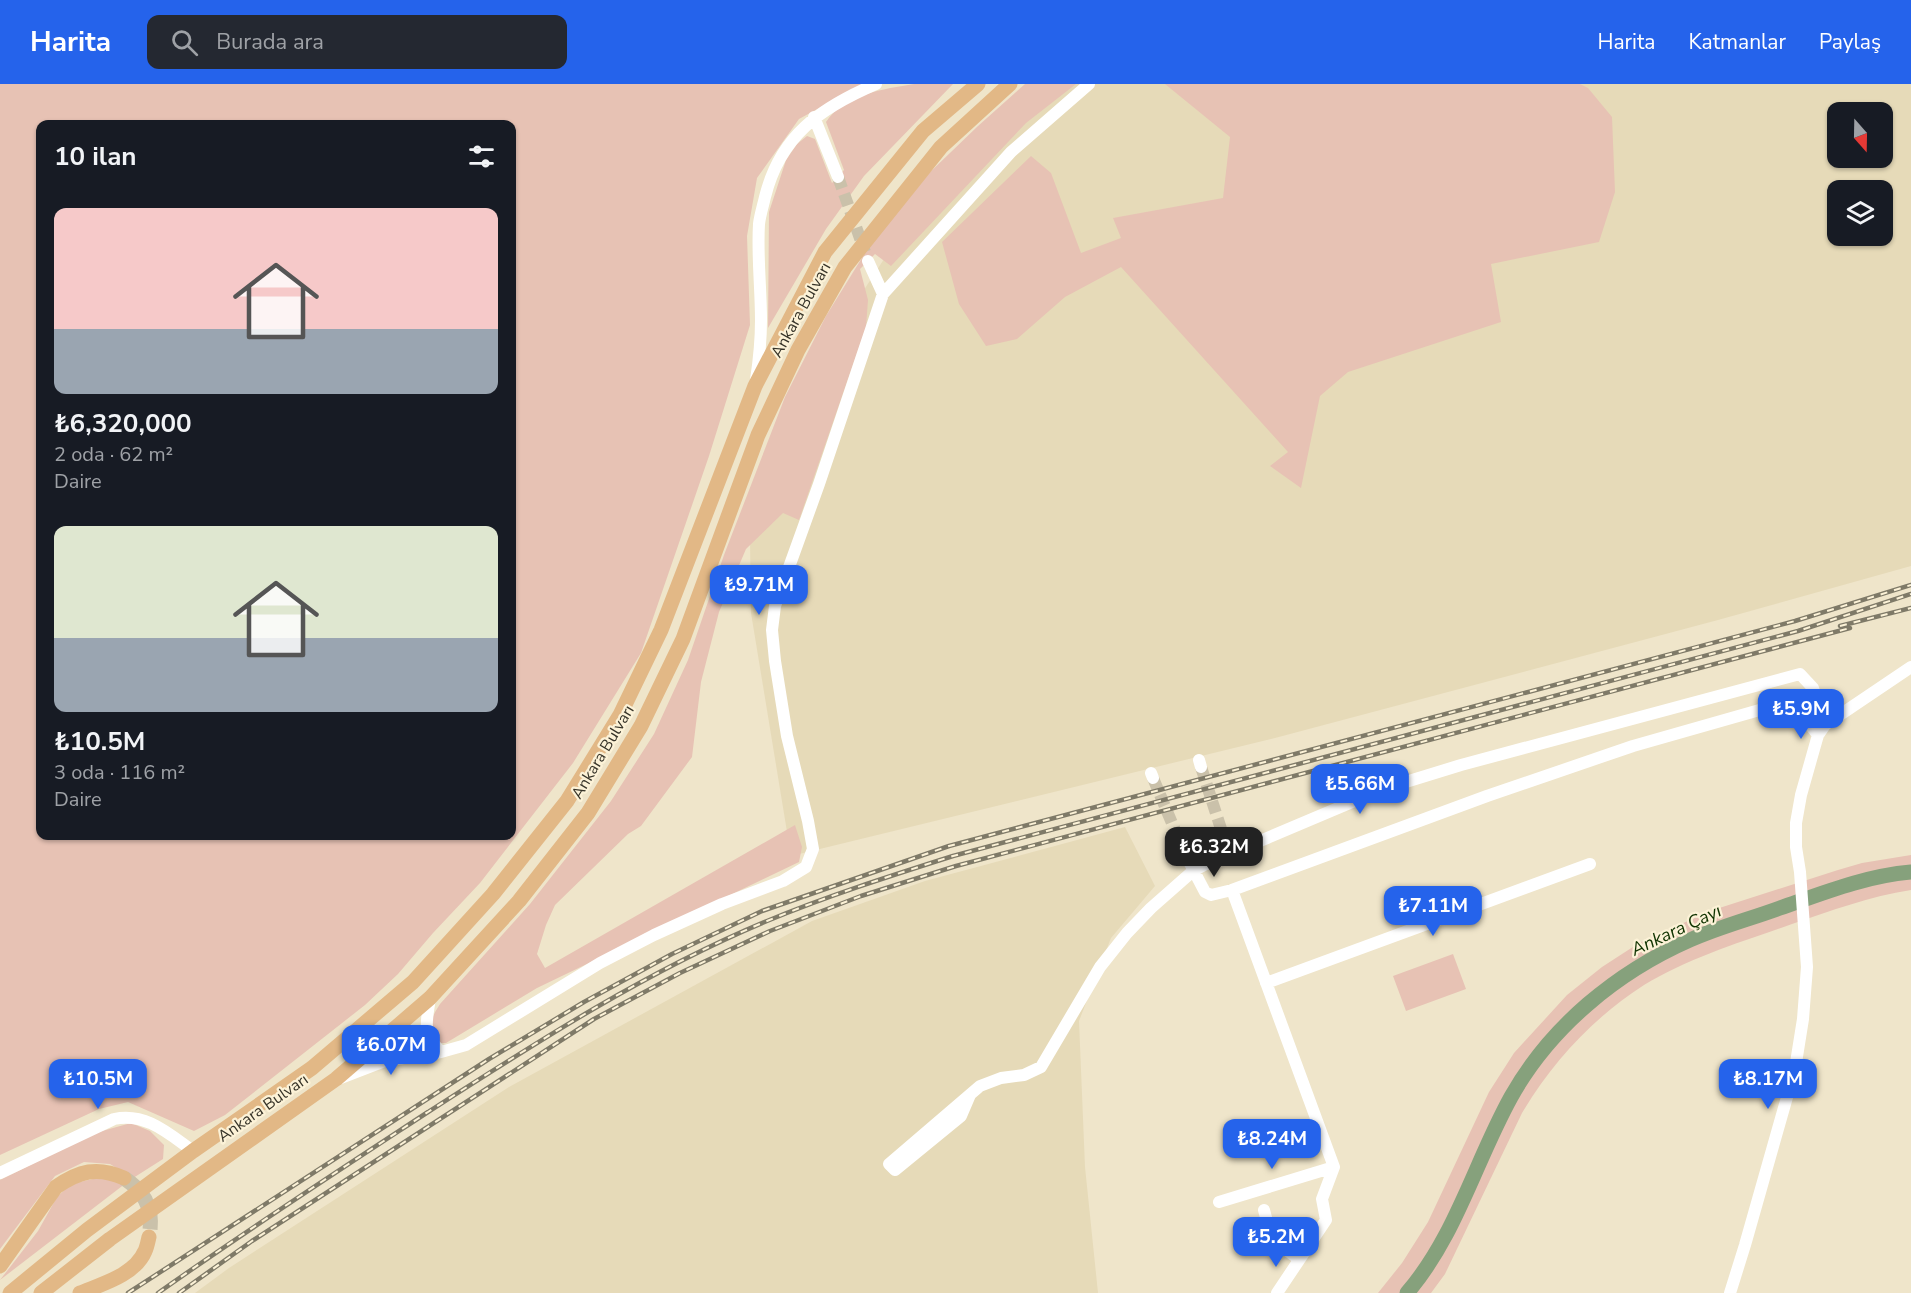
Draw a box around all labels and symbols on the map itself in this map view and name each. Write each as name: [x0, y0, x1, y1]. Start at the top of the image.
north arrow: [1827, 102, 1893, 168]
street label: Ankara Bulvarı: [766, 258, 836, 362]
pin: ₺9.71M: [710, 565, 808, 616]
pin: ₺5.9M: [1759, 689, 1843, 740]
street label: Ankara Bulvarı: [566, 701, 640, 803]
pin: ₺5.66M: [1311, 764, 1409, 815]
pin: ₺6.32M: [1165, 827, 1263, 878]
pin: ₺7.11M: [1384, 886, 1482, 937]
water label: Ankara Çayı: [1626, 899, 1725, 962]
pin: ₺6.07M: [342, 1025, 440, 1076]
pin: ₺10.5M: [49, 1059, 147, 1110]
pin: ₺8.17M: [1719, 1059, 1817, 1110]
street label: Ankara Bulvarı: [213, 1069, 313, 1147]
pin: ₺8.24M: [1223, 1119, 1321, 1170]
pin: ₺5.2M: [1234, 1217, 1318, 1268]

